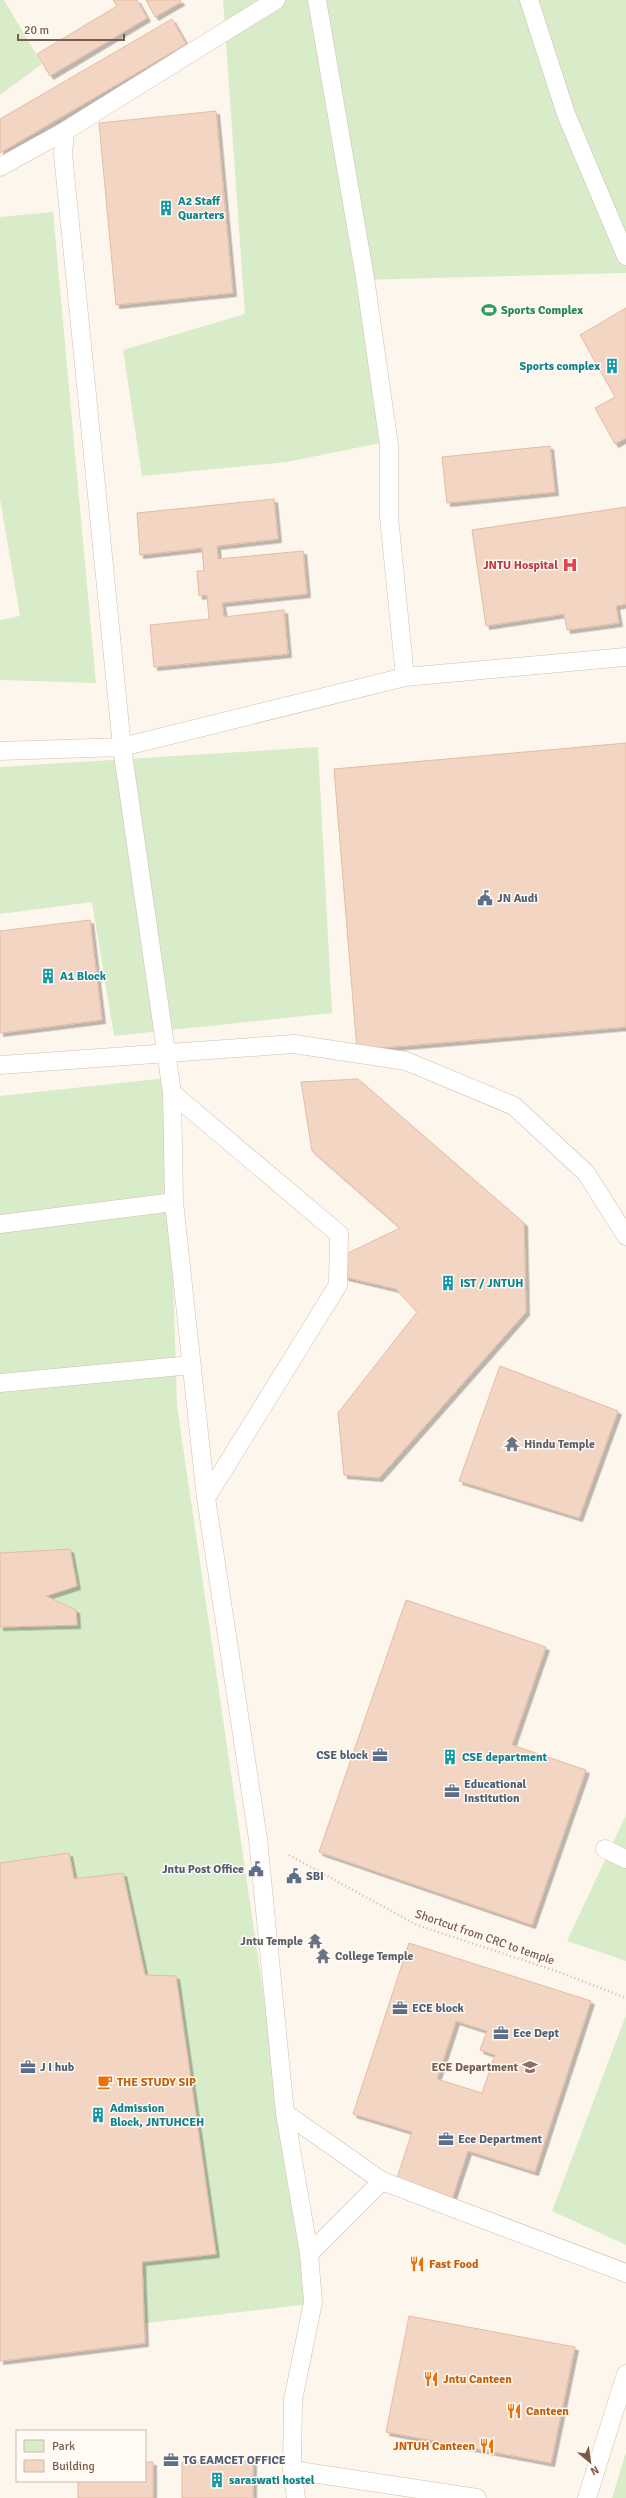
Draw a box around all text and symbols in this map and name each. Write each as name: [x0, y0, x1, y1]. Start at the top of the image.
scale bar: [18, 16, 124, 42]
text: 20 m: [24, 23, 49, 38]
place label: A2 Staff Quarters: [178, 194, 225, 223]
building icon: A2 Staff Quarters: [157, 199, 175, 217]
sports icon: Sports Complex: [480, 301, 498, 319]
place label: Sports Complex: [501, 303, 583, 318]
building icon: Sports complex: [603, 357, 621, 375]
place label: Sports complex: [520, 359, 600, 374]
hospital icon: JNTU Hospital: [561, 556, 579, 574]
place label: JNTU Hospital: [483, 558, 558, 573]
public building icon: JN Audi: [476, 889, 494, 907]
place label: JN Audi: [497, 891, 538, 906]
building icon: A1 Block: [39, 967, 57, 985]
place label: A1 Block: [60, 969, 107, 984]
building icon: IST / JNTUH: [439, 1274, 457, 1292]
place label: IST / JNTUH: [460, 1276, 523, 1291]
temple icon: Hindu Temple: [503, 1435, 521, 1453]
place label: Hindu Temple: [524, 1437, 595, 1452]
office icon: CSE block: [371, 1746, 389, 1764]
place label: CSE block: [316, 1748, 369, 1763]
building icon: CSE department: [441, 1748, 459, 1766]
place label: CSE department: [462, 1750, 548, 1765]
place label: Educational Institution: [464, 1777, 527, 1806]
office icon: Educational Institution: [443, 1782, 461, 1800]
public building icon: Jntu Post Office: [247, 1860, 265, 1878]
place label: Jntu Post Office: [162, 1862, 244, 1877]
public building icon: SBI: [285, 1867, 303, 1885]
place label: SBI: [306, 1869, 324, 1884]
street label: Shortcut from CRC to temple: [413, 1907, 557, 1968]
temple icon: Jntu Temple: [306, 1932, 324, 1950]
place label: Jntu Temple: [240, 1934, 303, 1949]
temple icon: College Temple: [314, 1947, 332, 1965]
place label: College Temple: [335, 1949, 414, 1964]
office icon: ECE block: [391, 1999, 409, 2017]
place label: ECE block: [412, 2001, 465, 2016]
office icon: Ece Dept: [492, 2024, 510, 2042]
place label: Ece Dept: [513, 2026, 559, 2041]
office icon: J I hub: [19, 2058, 37, 2076]
school or university icon: ECE Department: [521, 2058, 539, 2076]
place label: J I hub: [40, 2060, 75, 2075]
place label: ECE Department: [431, 2060, 519, 2075]
cafe icon: THE STUDY SIP: [96, 2073, 114, 2091]
place label: THE STUDY SIP: [117, 2075, 196, 2090]
place label: Admission Block, JNTUHCEH: [110, 2101, 204, 2130]
building icon: Admission Block, JNTUHCEH: [89, 2106, 107, 2124]
office icon: Ece Department: [437, 2130, 455, 2148]
place label: Ece Department: [458, 2132, 542, 2147]
restaurant icon: Fast Food: [408, 2255, 426, 2273]
place label: Fast Food: [429, 2257, 479, 2272]
restaurant icon: Jntu Canteen: [422, 2370, 440, 2388]
place label: Jntu Canteen: [443, 2372, 512, 2387]
restaurant icon: Canteen: [505, 2402, 523, 2420]
place label: Canteen: [526, 2404, 569, 2419]
legend: [16, 2430, 146, 2482]
restaurant icon: JNTUH Canteen: [478, 2437, 496, 2455]
text: Park: [52, 2439, 75, 2454]
place label: JNTUH Canteen: [393, 2439, 475, 2454]
north arrow: [570, 2442, 610, 2482]
office icon: TG EAMCET OFFICE: [162, 2451, 180, 2469]
place label: TG EAMCET OFFICE: [183, 2453, 286, 2468]
text: Building: [52, 2459, 95, 2474]
text: N: [588, 2463, 601, 2478]
building icon: saraswati hostel: [208, 2471, 226, 2489]
place label: saraswati hostel: [229, 2473, 315, 2488]

